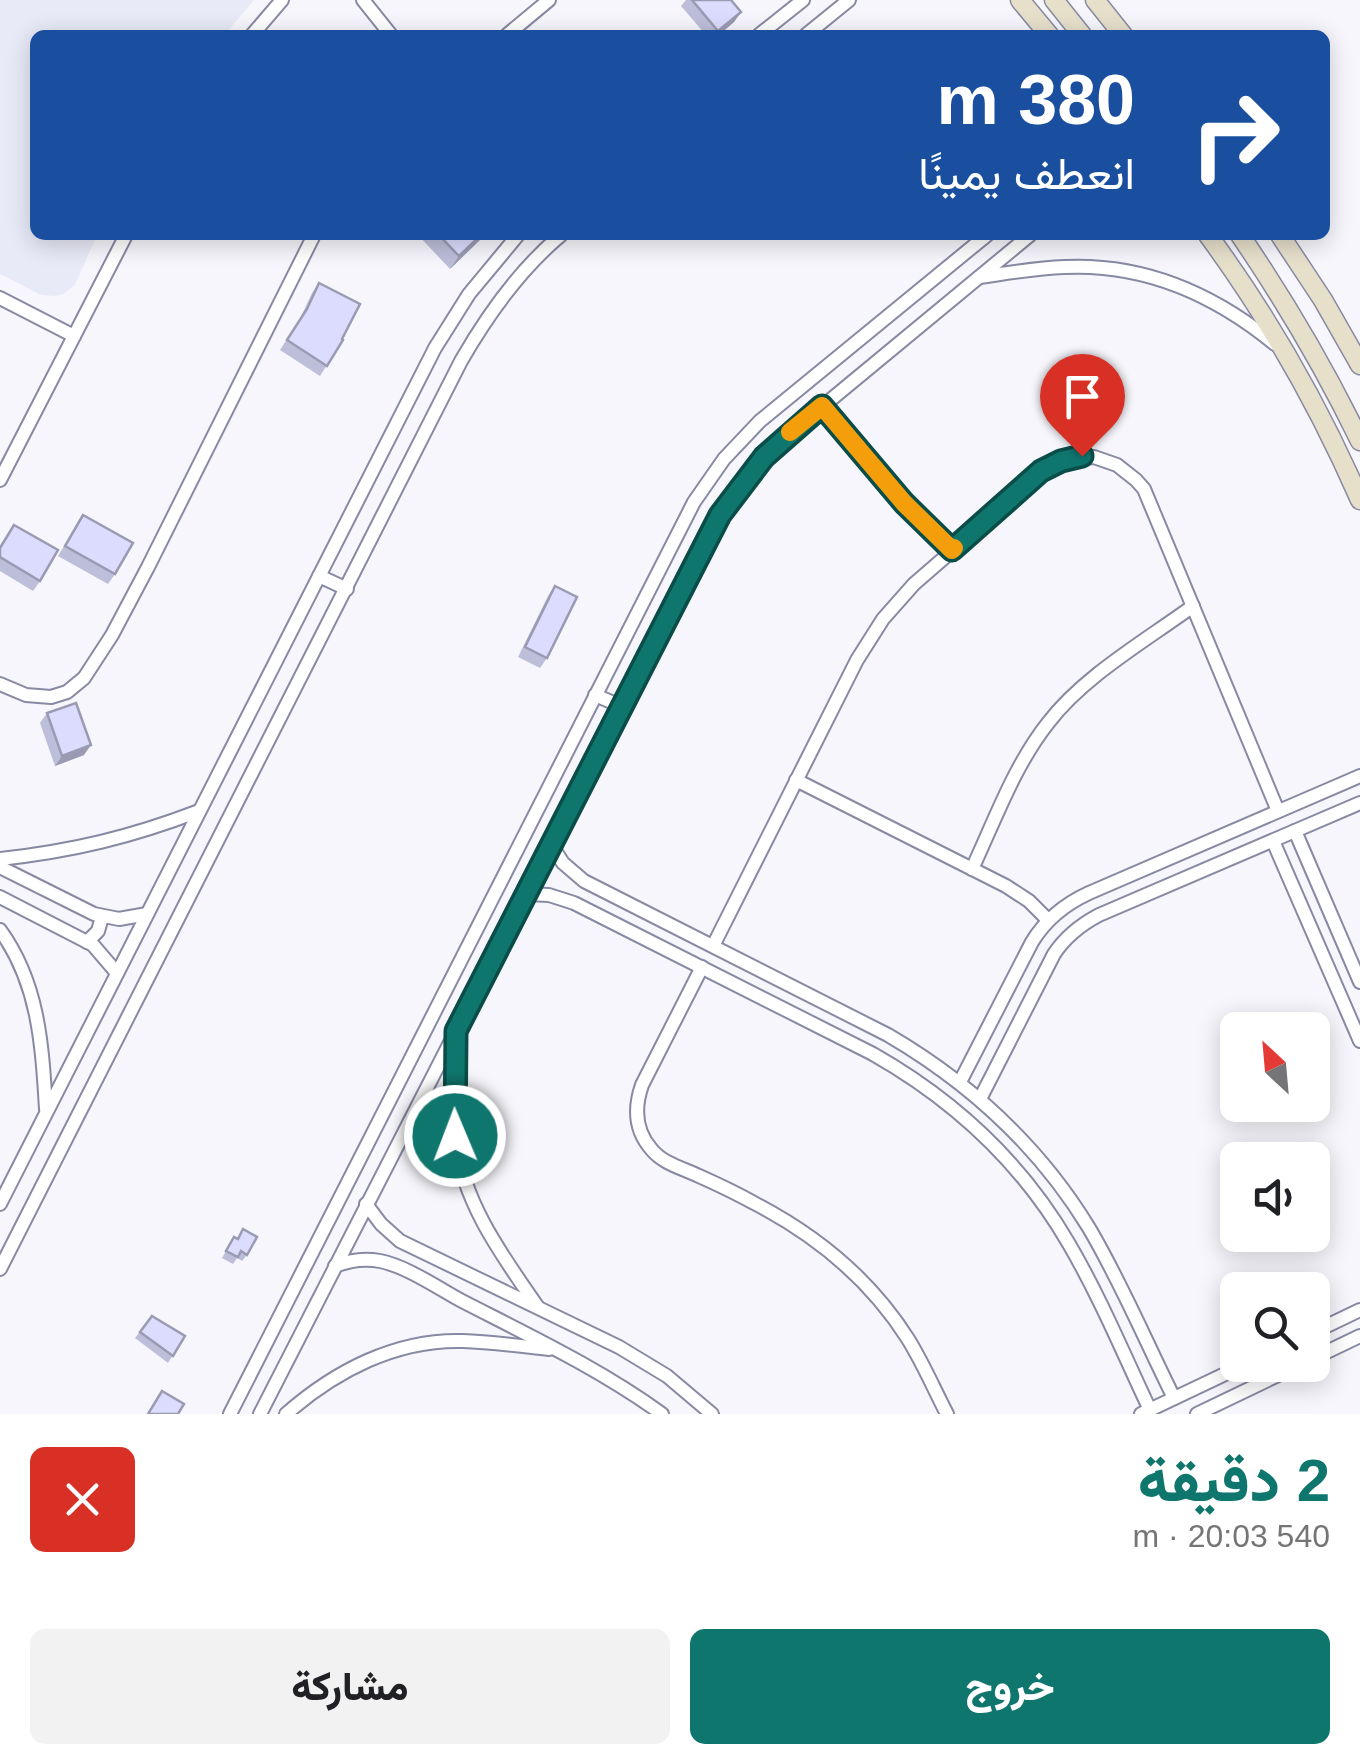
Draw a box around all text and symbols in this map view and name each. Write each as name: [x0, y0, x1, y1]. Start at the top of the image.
text: 380 m: [937, 61, 1135, 139]
icon: right: [1170, 70, 1300, 200]
text: انعطف يمينًا: [918, 148, 1135, 199]
pin: [1040, 354, 1125, 457]
icon: arrive: [1055, 369, 1110, 424]
north arrow: [1220, 1012, 1330, 1122]
map controls: [1220, 1012, 1330, 1382]
position arrow: [403, 1084, 507, 1188]
button: sound: [1220, 1142, 1330, 1252]
button: search: [1220, 1272, 1330, 1382]
button: close: [30, 1447, 135, 1552]
text: 2 دقيقة: [1138, 1447, 1330, 1514]
text: 540 m · 20:03: [1133, 1518, 1330, 1554]
button: مشاركة: [30, 1629, 670, 1744]
button: خروج: [690, 1629, 1330, 1744]

